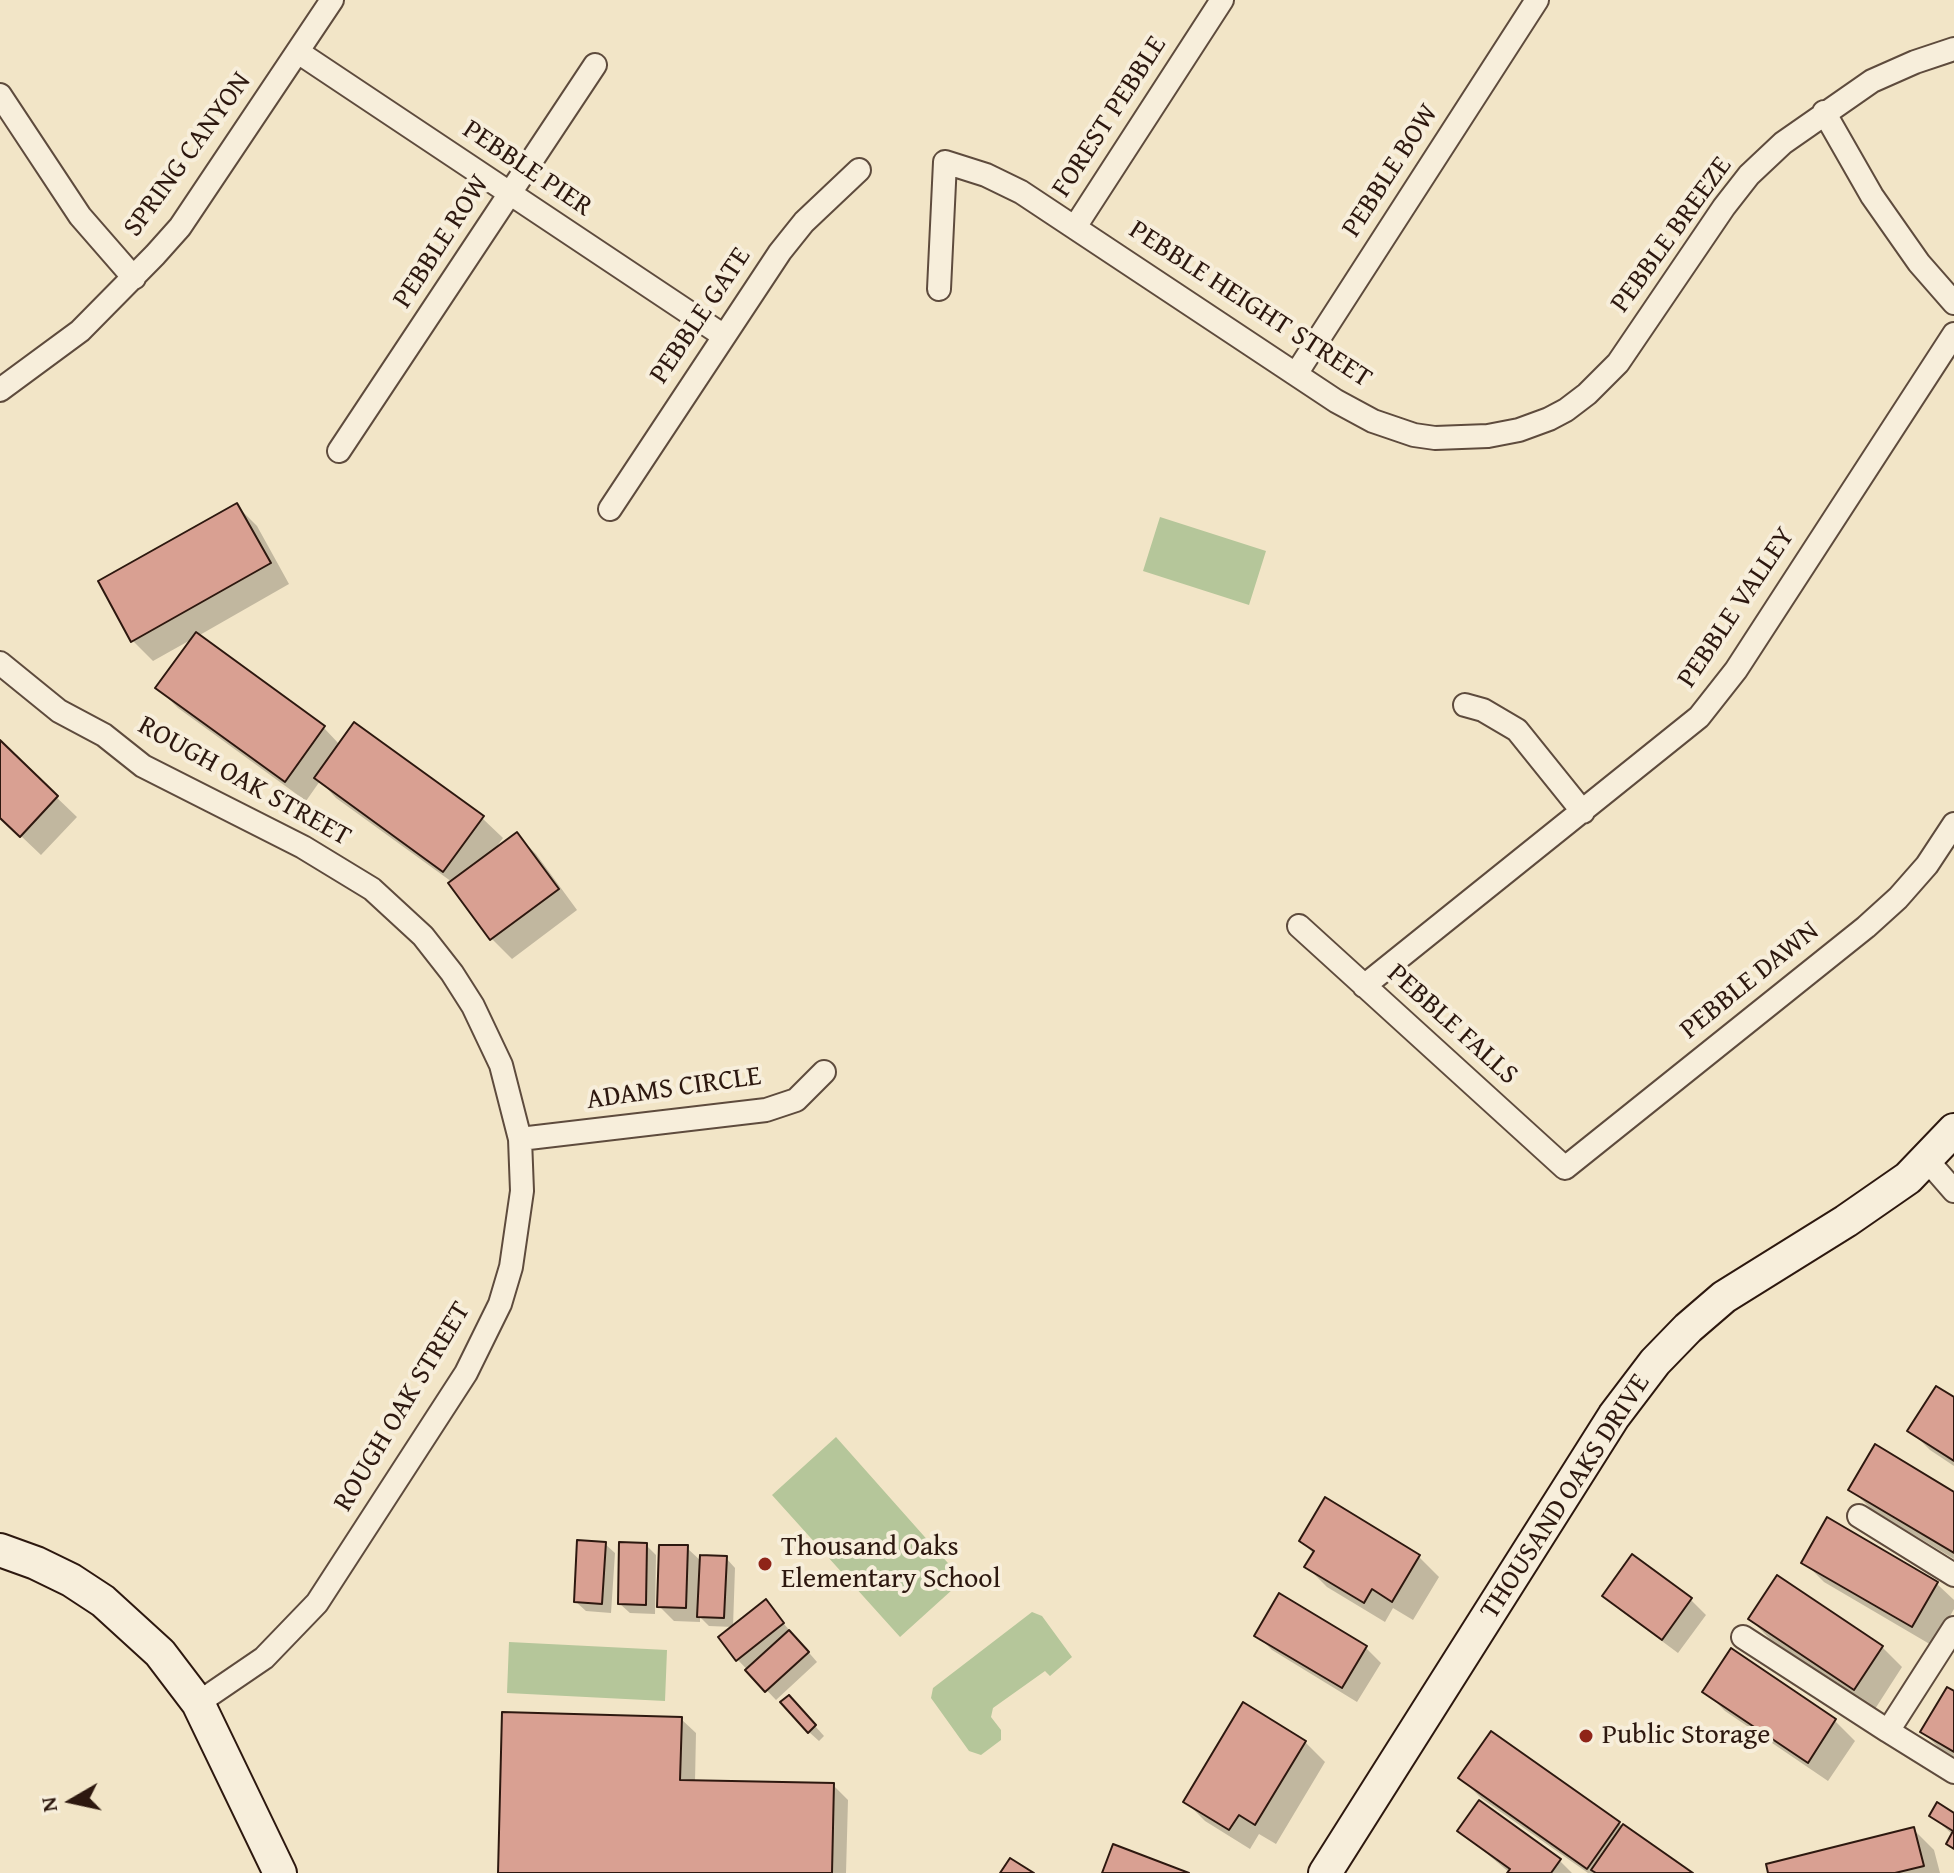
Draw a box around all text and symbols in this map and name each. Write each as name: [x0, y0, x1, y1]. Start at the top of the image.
street label: FOREST PEBBLE: [1045, 30, 1175, 204]
street label: SPRING CANYON: [117, 66, 259, 244]
street label: PEBBLE BOW: [1336, 98, 1446, 244]
street label: PEBBLE PIER: [456, 113, 598, 225]
street label: PEBBLE BREEZE: [1604, 151, 1740, 319]
street label: PEBBLE ROW: [387, 169, 497, 315]
street label: PEBBLE HEIGHT STREET: [1122, 214, 1378, 396]
street label: PEBBLE GATE: [643, 242, 759, 390]
street label: PEBBLE VALLEY: [1671, 522, 1803, 694]
street label: ROUGH OAK STREET: [132, 710, 356, 854]
street label: PEBBLE DAWN: [1674, 915, 1826, 1047]
street label: PEBBLE FALLS: [1380, 957, 1524, 1093]
street label: ADAMS CIRCLE: [585, 1060, 763, 1118]
street label: ROUGH OAK STREET: [327, 1296, 479, 1518]
street label: THOUSAND OAKS DRIVE: [1474, 1368, 1658, 1626]
place label: Thousand Oaks Elementary School: [781, 1531, 1000, 1597]
marker: Thousand Oaks Elementary School: [756, 1555, 774, 1573]
place label: Public Storage: [1602, 1719, 1770, 1753]
marker: Public Storage: [1577, 1727, 1595, 1745]
north arrow: [32, 1761, 112, 1841]
text: N: [31, 1795, 65, 1815]

